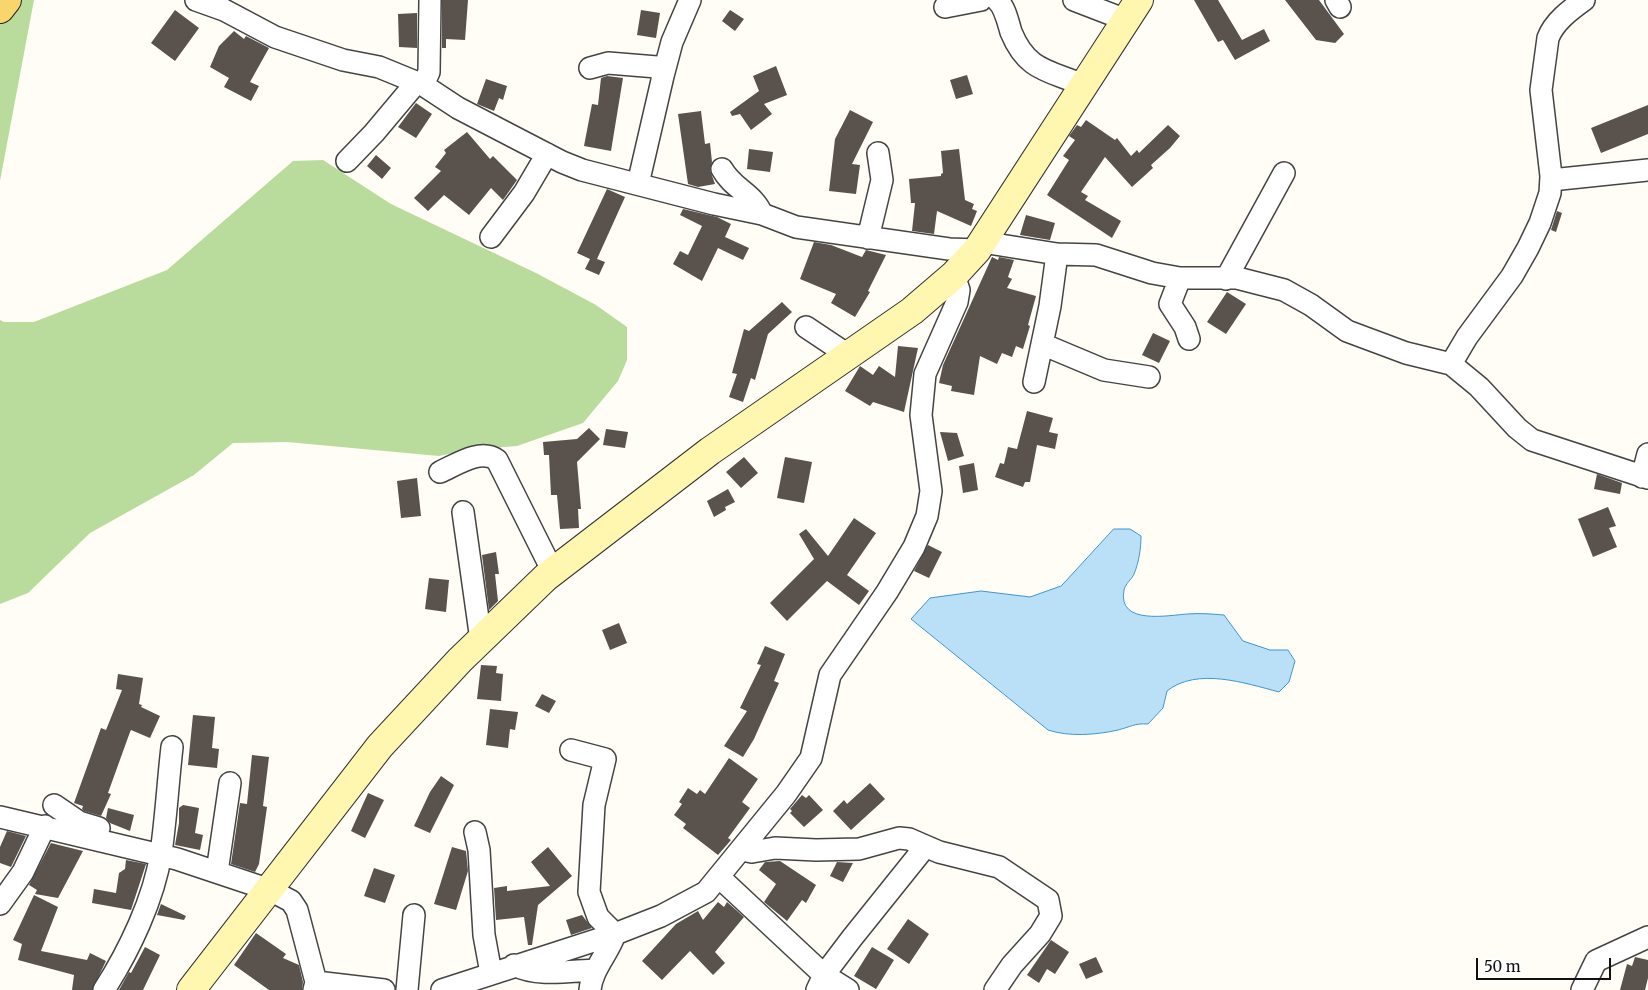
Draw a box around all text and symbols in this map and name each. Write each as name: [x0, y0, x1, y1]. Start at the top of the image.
scale bar: [1478, 948, 1613, 980]
text: 50 m: [1484, 957, 1521, 976]

